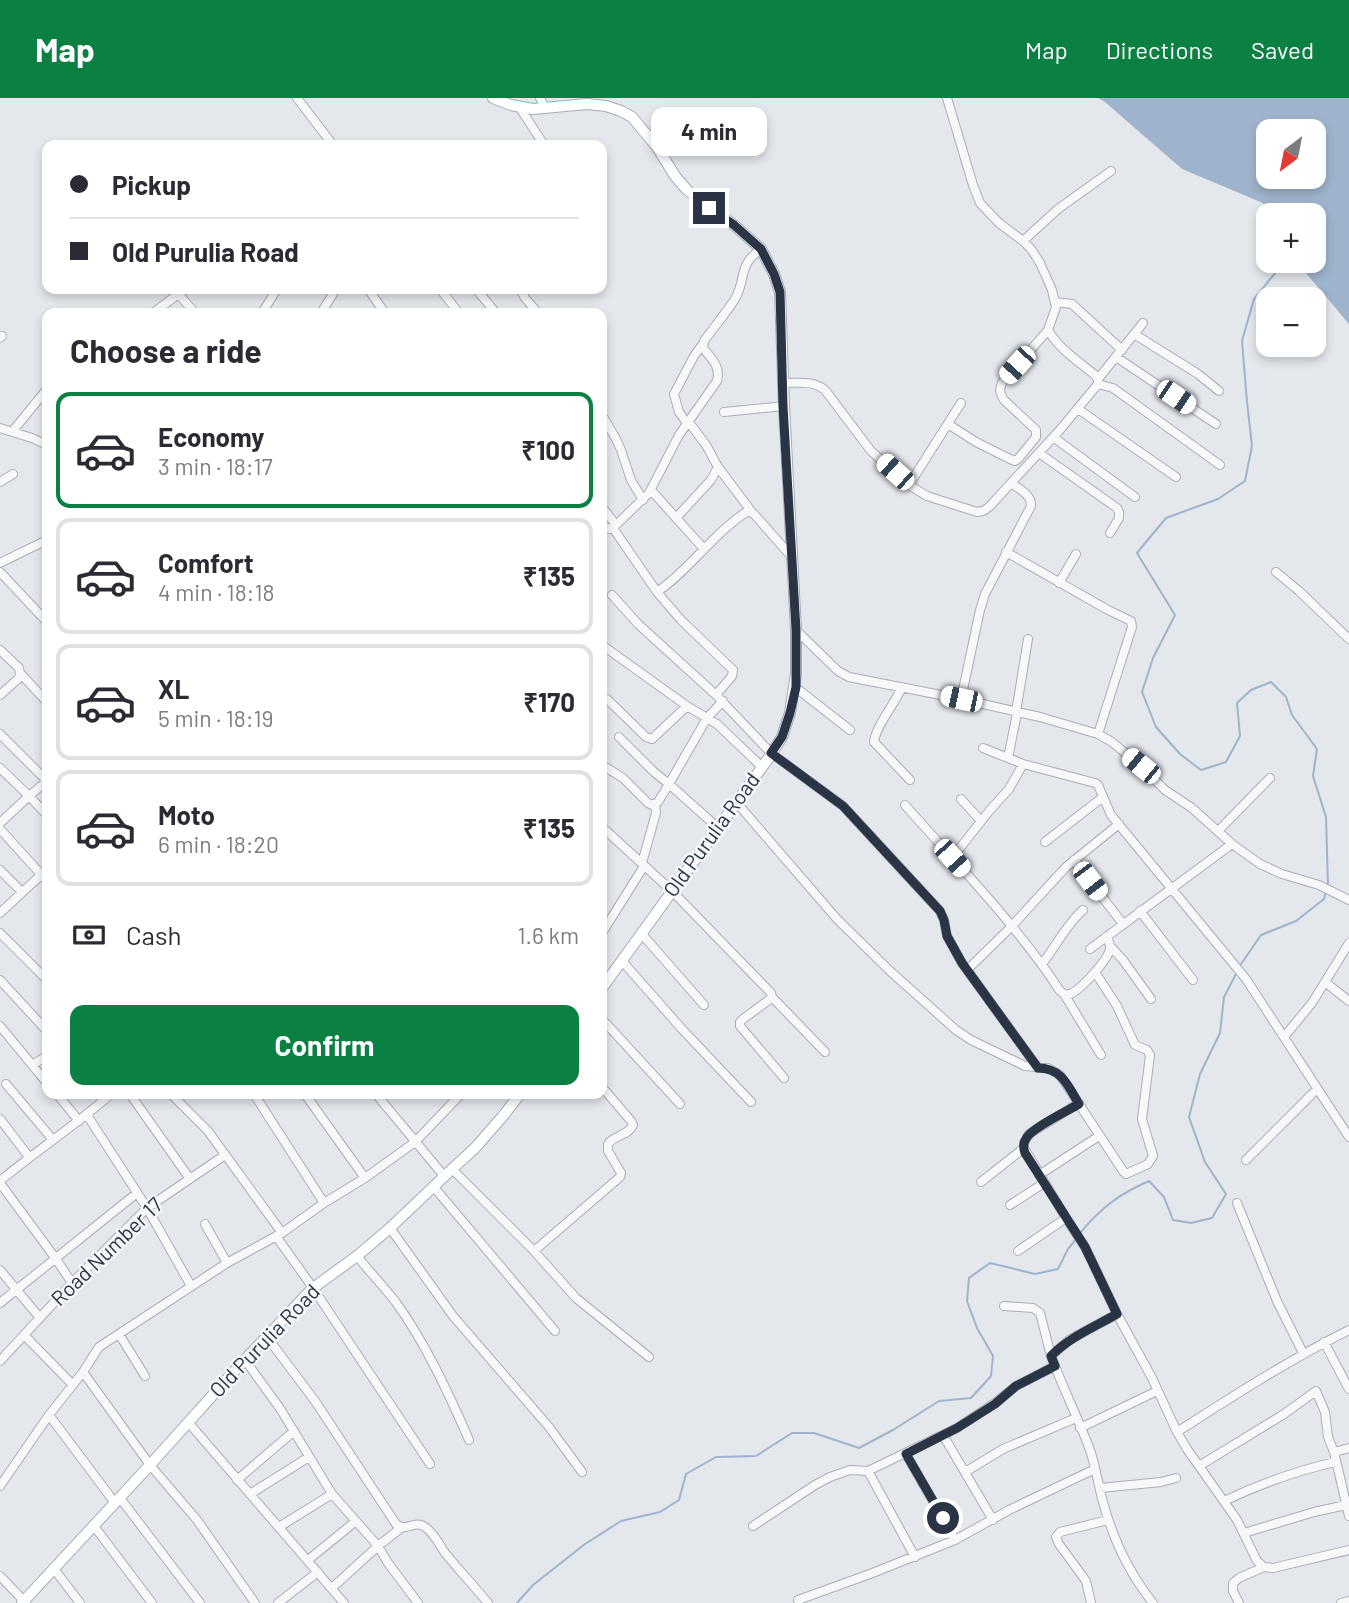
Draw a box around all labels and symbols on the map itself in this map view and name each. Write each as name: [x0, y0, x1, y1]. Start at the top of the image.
callout: 4 min: [651, 106, 767, 155]
north arrow: [1256, 119, 1326, 189]
route end: [693, 192, 725, 224]
car: [996, 342, 1039, 388]
car: [1153, 377, 1200, 417]
car: [873, 450, 918, 494]
car: [939, 684, 984, 714]
car: [1119, 745, 1164, 787]
street label: Old Purulia Road: [657, 767, 764, 901]
car: [931, 835, 974, 881]
car: [1069, 858, 1112, 904]
street label: Road Number 17: [45, 1192, 167, 1310]
street label: Old Purulia Road: [204, 1278, 324, 1402]
route start: [927, 1502, 959, 1534]

